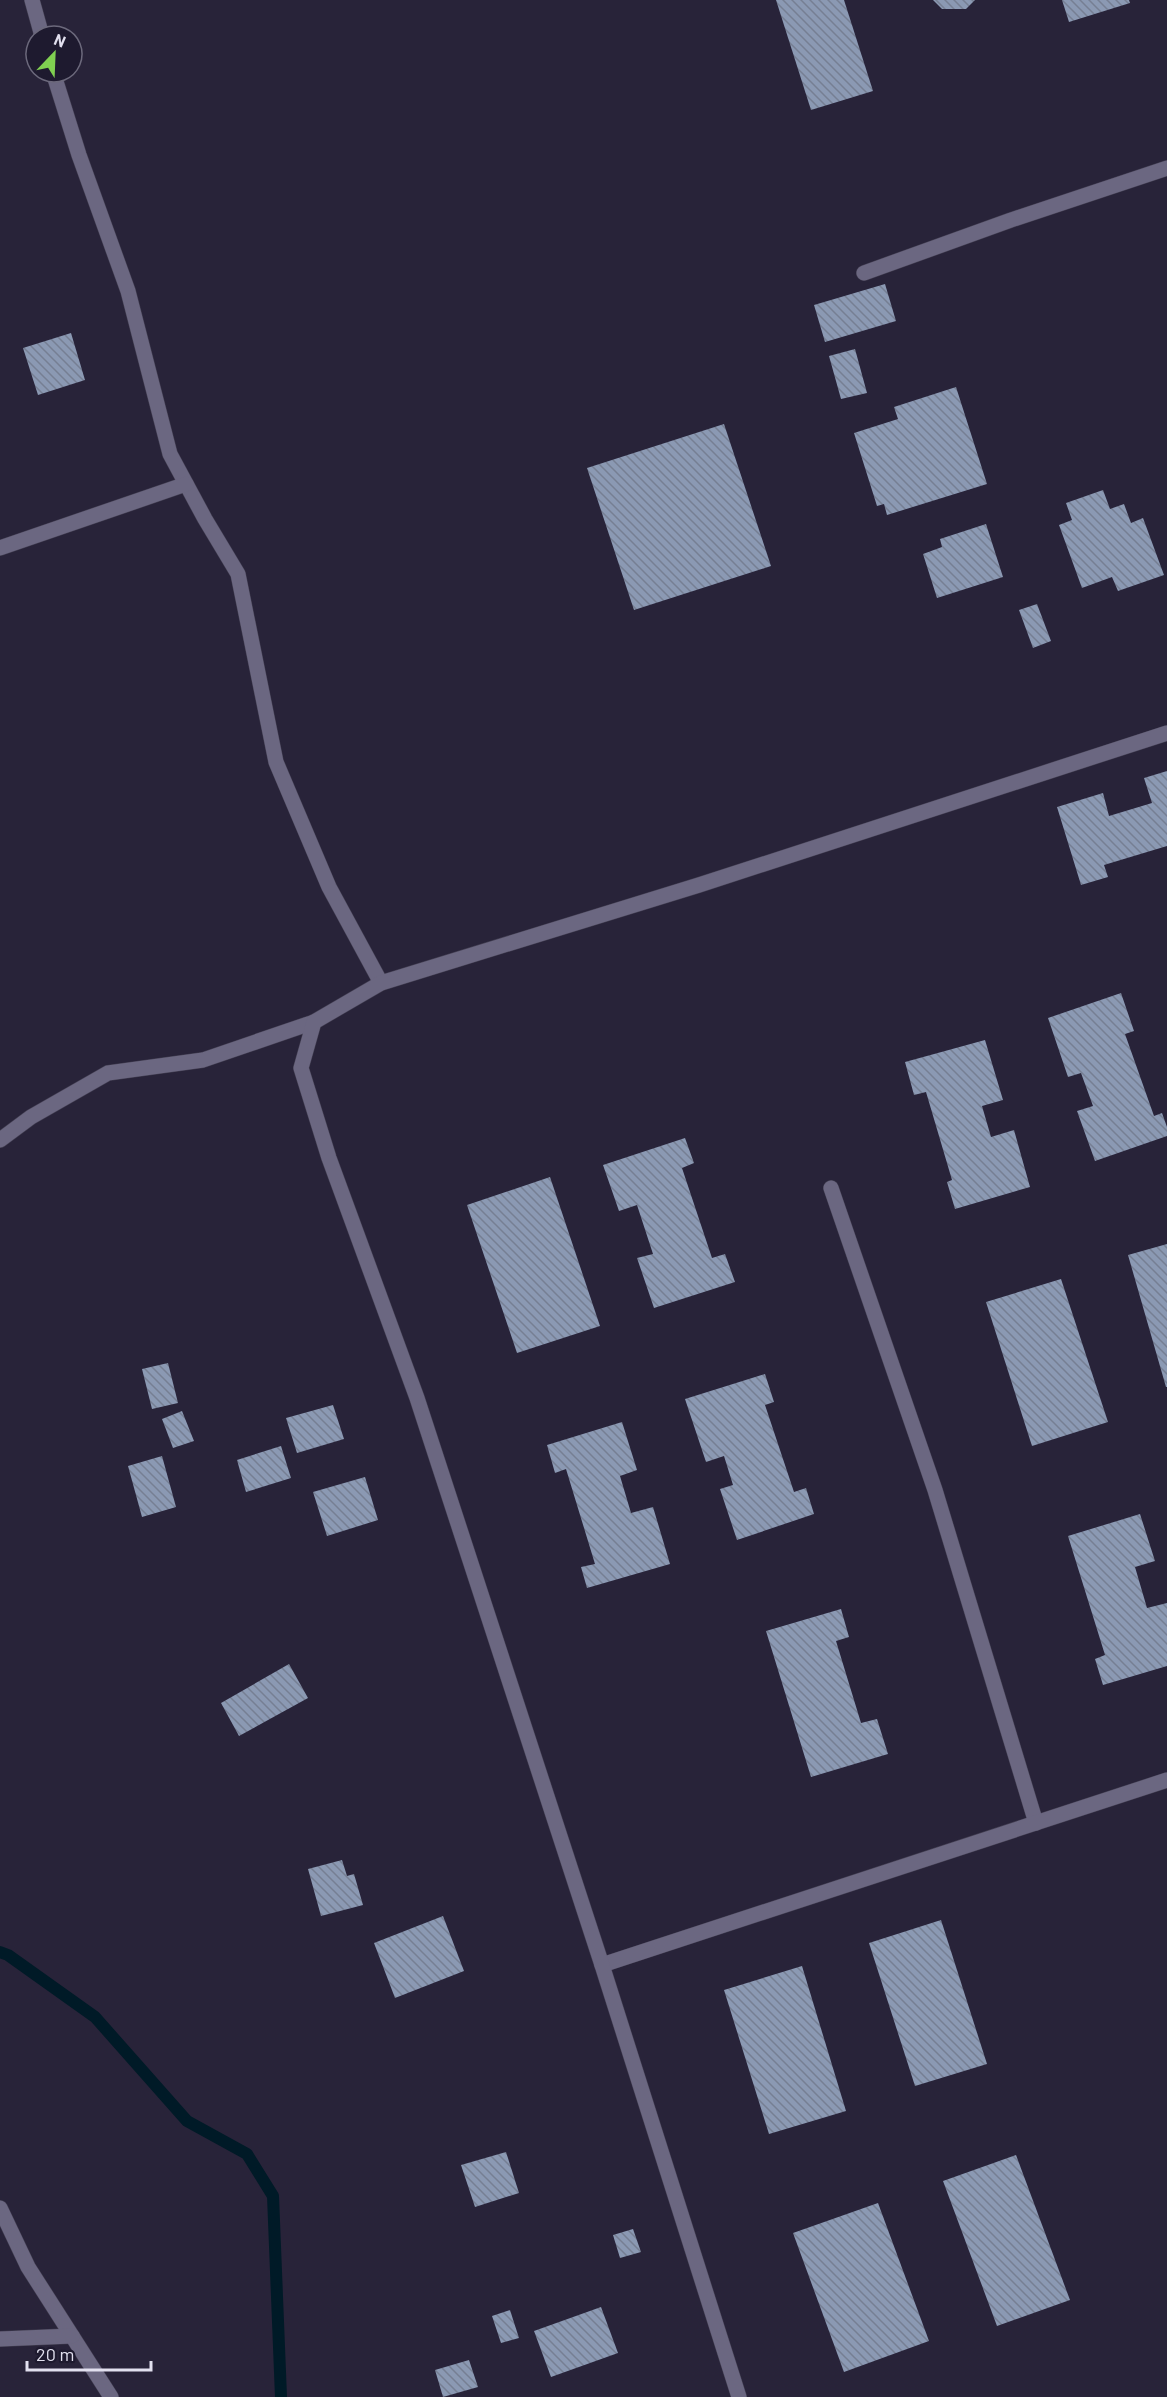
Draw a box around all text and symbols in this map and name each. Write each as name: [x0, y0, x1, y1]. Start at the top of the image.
north arrow: [24, 24, 84, 84]
text: N: [51, 29, 69, 51]
scale bar: [27, 2334, 152, 2372]
text: 20 m: [36, 2343, 74, 2365]

